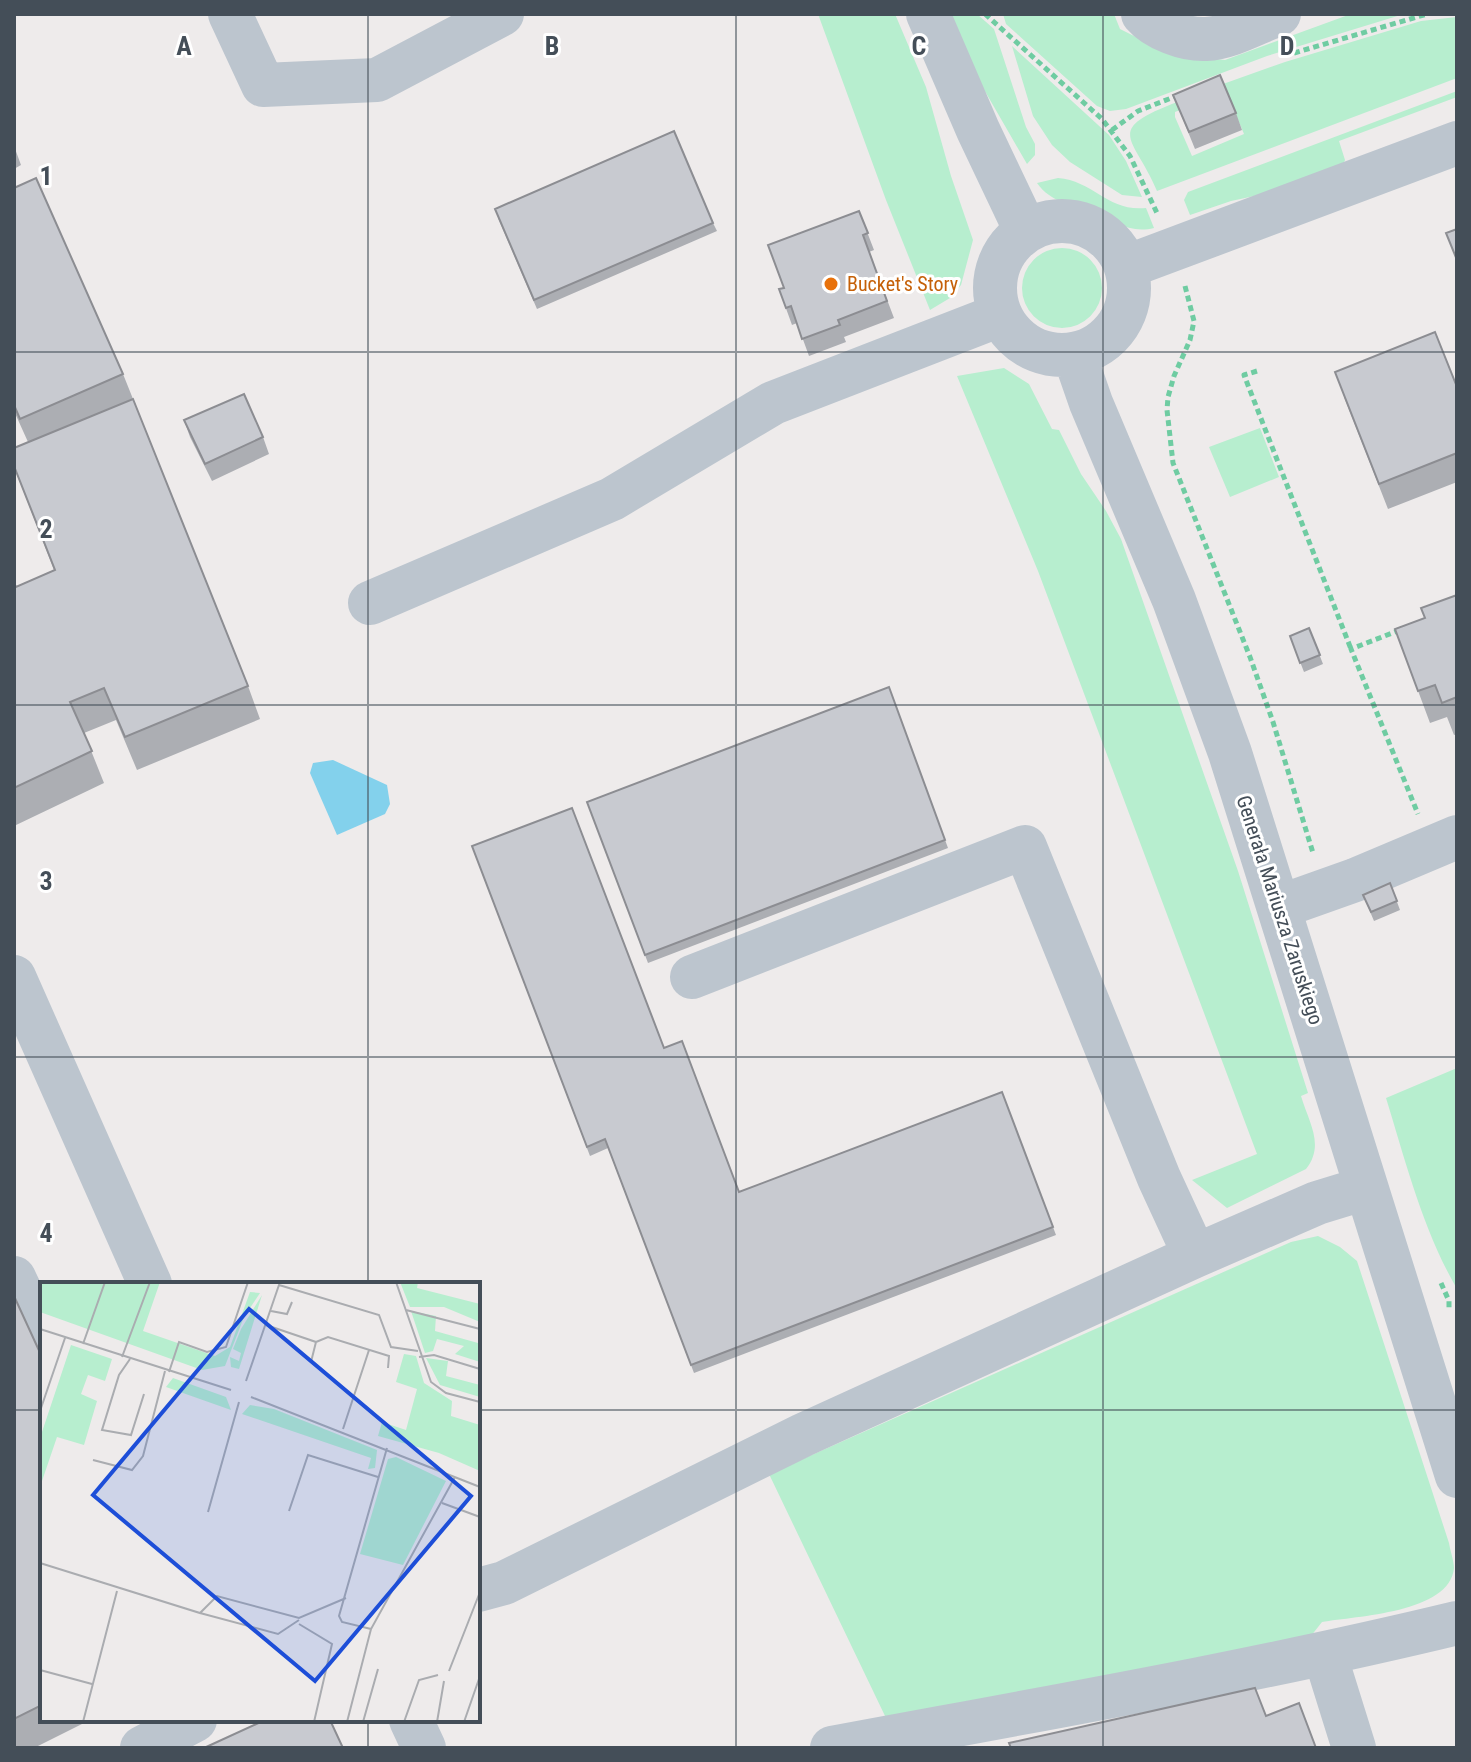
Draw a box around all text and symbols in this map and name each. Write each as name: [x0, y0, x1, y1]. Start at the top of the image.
text: A: [176, 31, 192, 61]
text: B: [545, 31, 559, 61]
text: C: [912, 31, 927, 61]
text: D: [1280, 31, 1294, 61]
text: 1: [39, 161, 53, 191]
place label: Bucket's Story: [847, 272, 958, 296]
marker: Bucket's Story: [822, 275, 840, 293]
text: 2: [39, 514, 53, 544]
street label: Generała Mariusza Zaruskiego: [1232, 792, 1328, 1028]
text: 3: [39, 866, 53, 896]
text: 4: [39, 1218, 53, 1248]
inset map: [40, 1282, 480, 1722]

